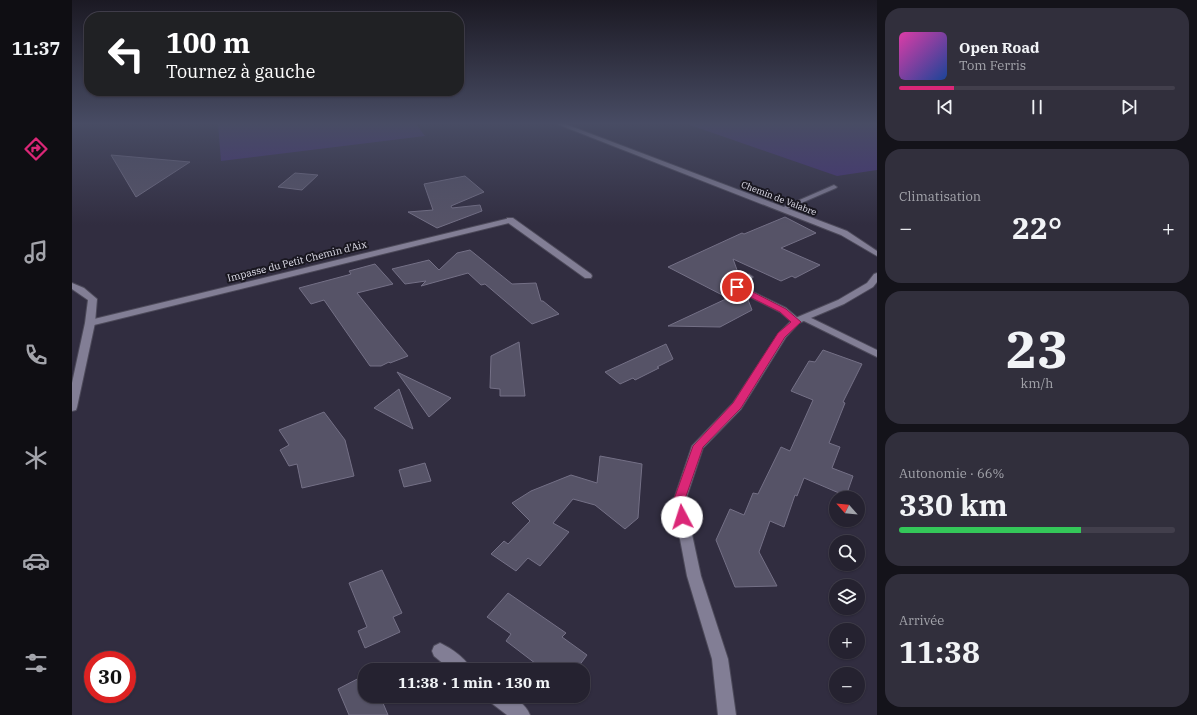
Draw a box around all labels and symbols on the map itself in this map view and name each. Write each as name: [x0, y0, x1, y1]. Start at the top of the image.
street label: Chemin de Valabre: [740, 179, 818, 218]
street label: Impasse du Petit Chemin d'Aix: [226, 237, 368, 285]
pin: [720, 270, 754, 304]
north arrow: [829, 491, 865, 527]
position arrow: [661, 496, 703, 538]
speed limit sign: 30: [84, 651, 136, 703]

